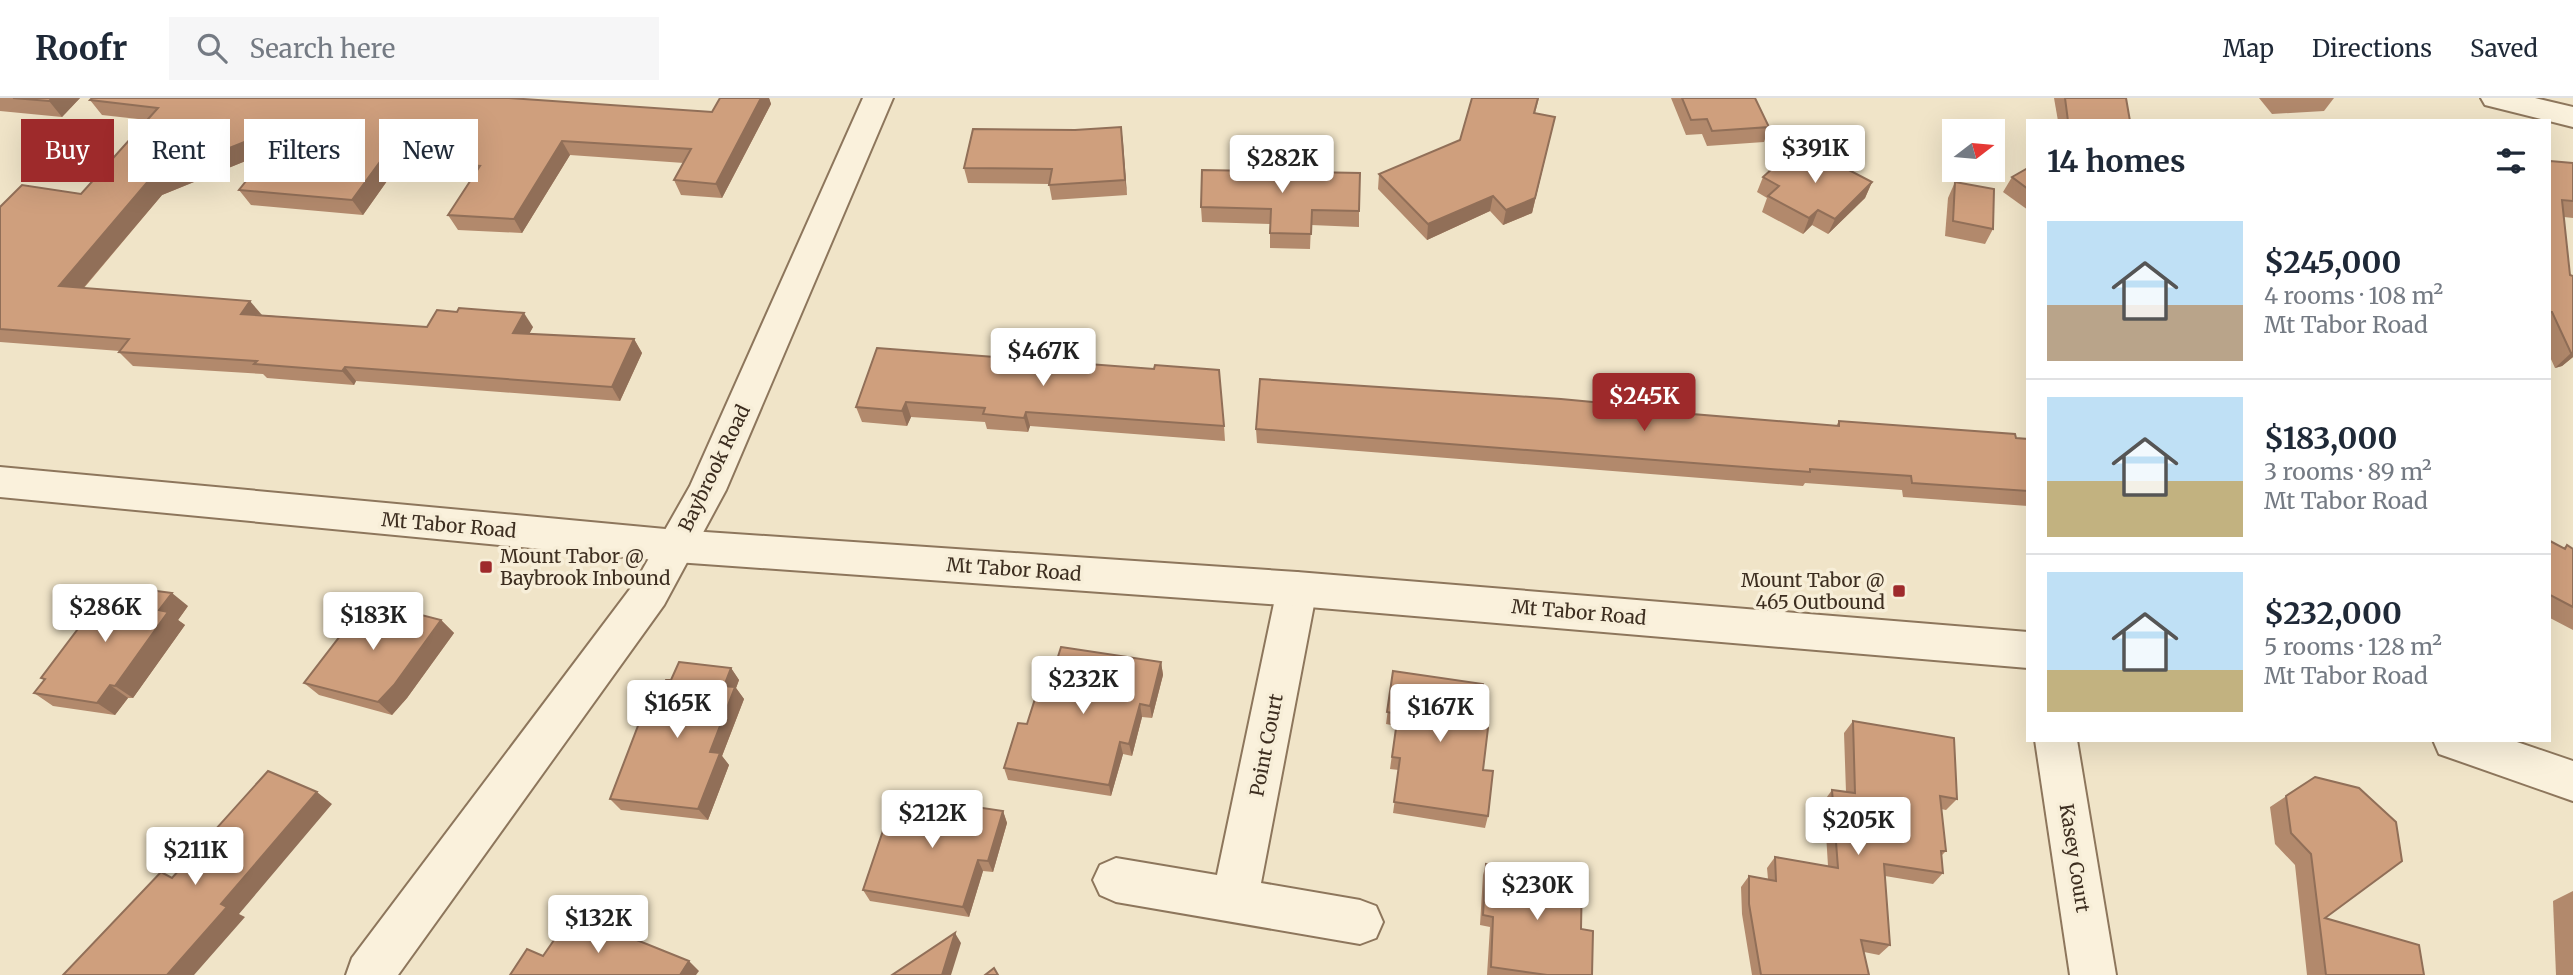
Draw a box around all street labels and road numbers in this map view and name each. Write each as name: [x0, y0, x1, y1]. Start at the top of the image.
street label: Baybrook Road: [673, 400, 755, 536]
street label: Mt Tabor Road: [381, 507, 517, 543]
street label: Mt Tabor Road: [946, 552, 1082, 586]
street label: Mt Tabor Road: [1511, 594, 1647, 630]
street label: Point Court: [1244, 691, 1288, 798]
street label: Kasey Court: [2055, 802, 2096, 915]

